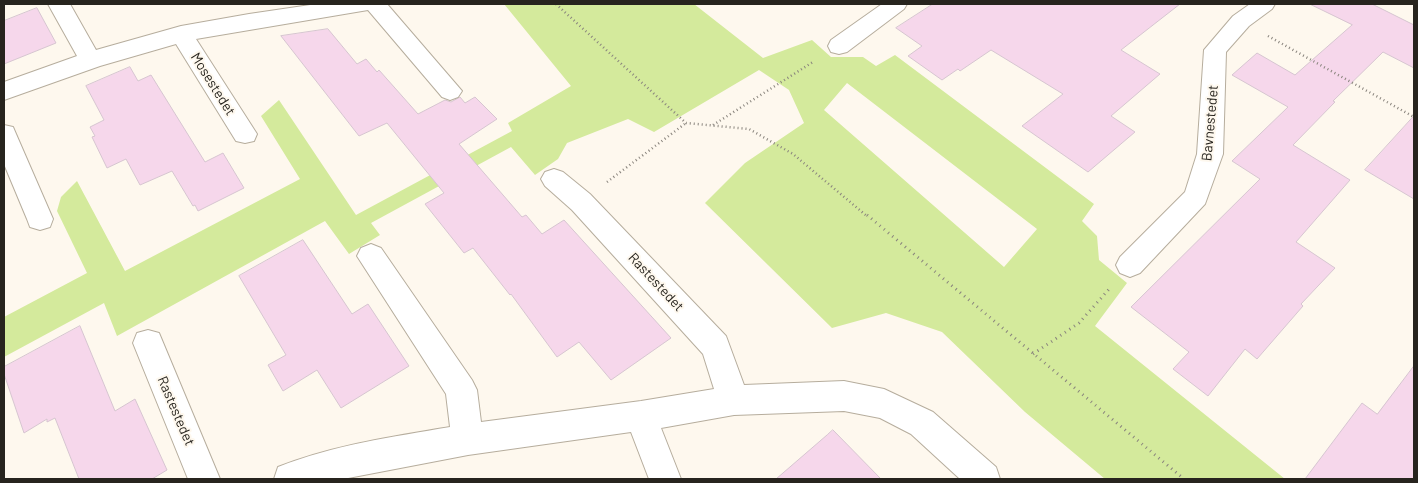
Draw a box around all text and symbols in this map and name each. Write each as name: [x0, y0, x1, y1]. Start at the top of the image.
street label: Mosestedet: [187, 49, 239, 119]
street label: Bavnestedet: [1198, 84, 1222, 162]
street label: Rastestedet: [625, 249, 687, 315]
street label: Rastestedet: [154, 374, 198, 448]

